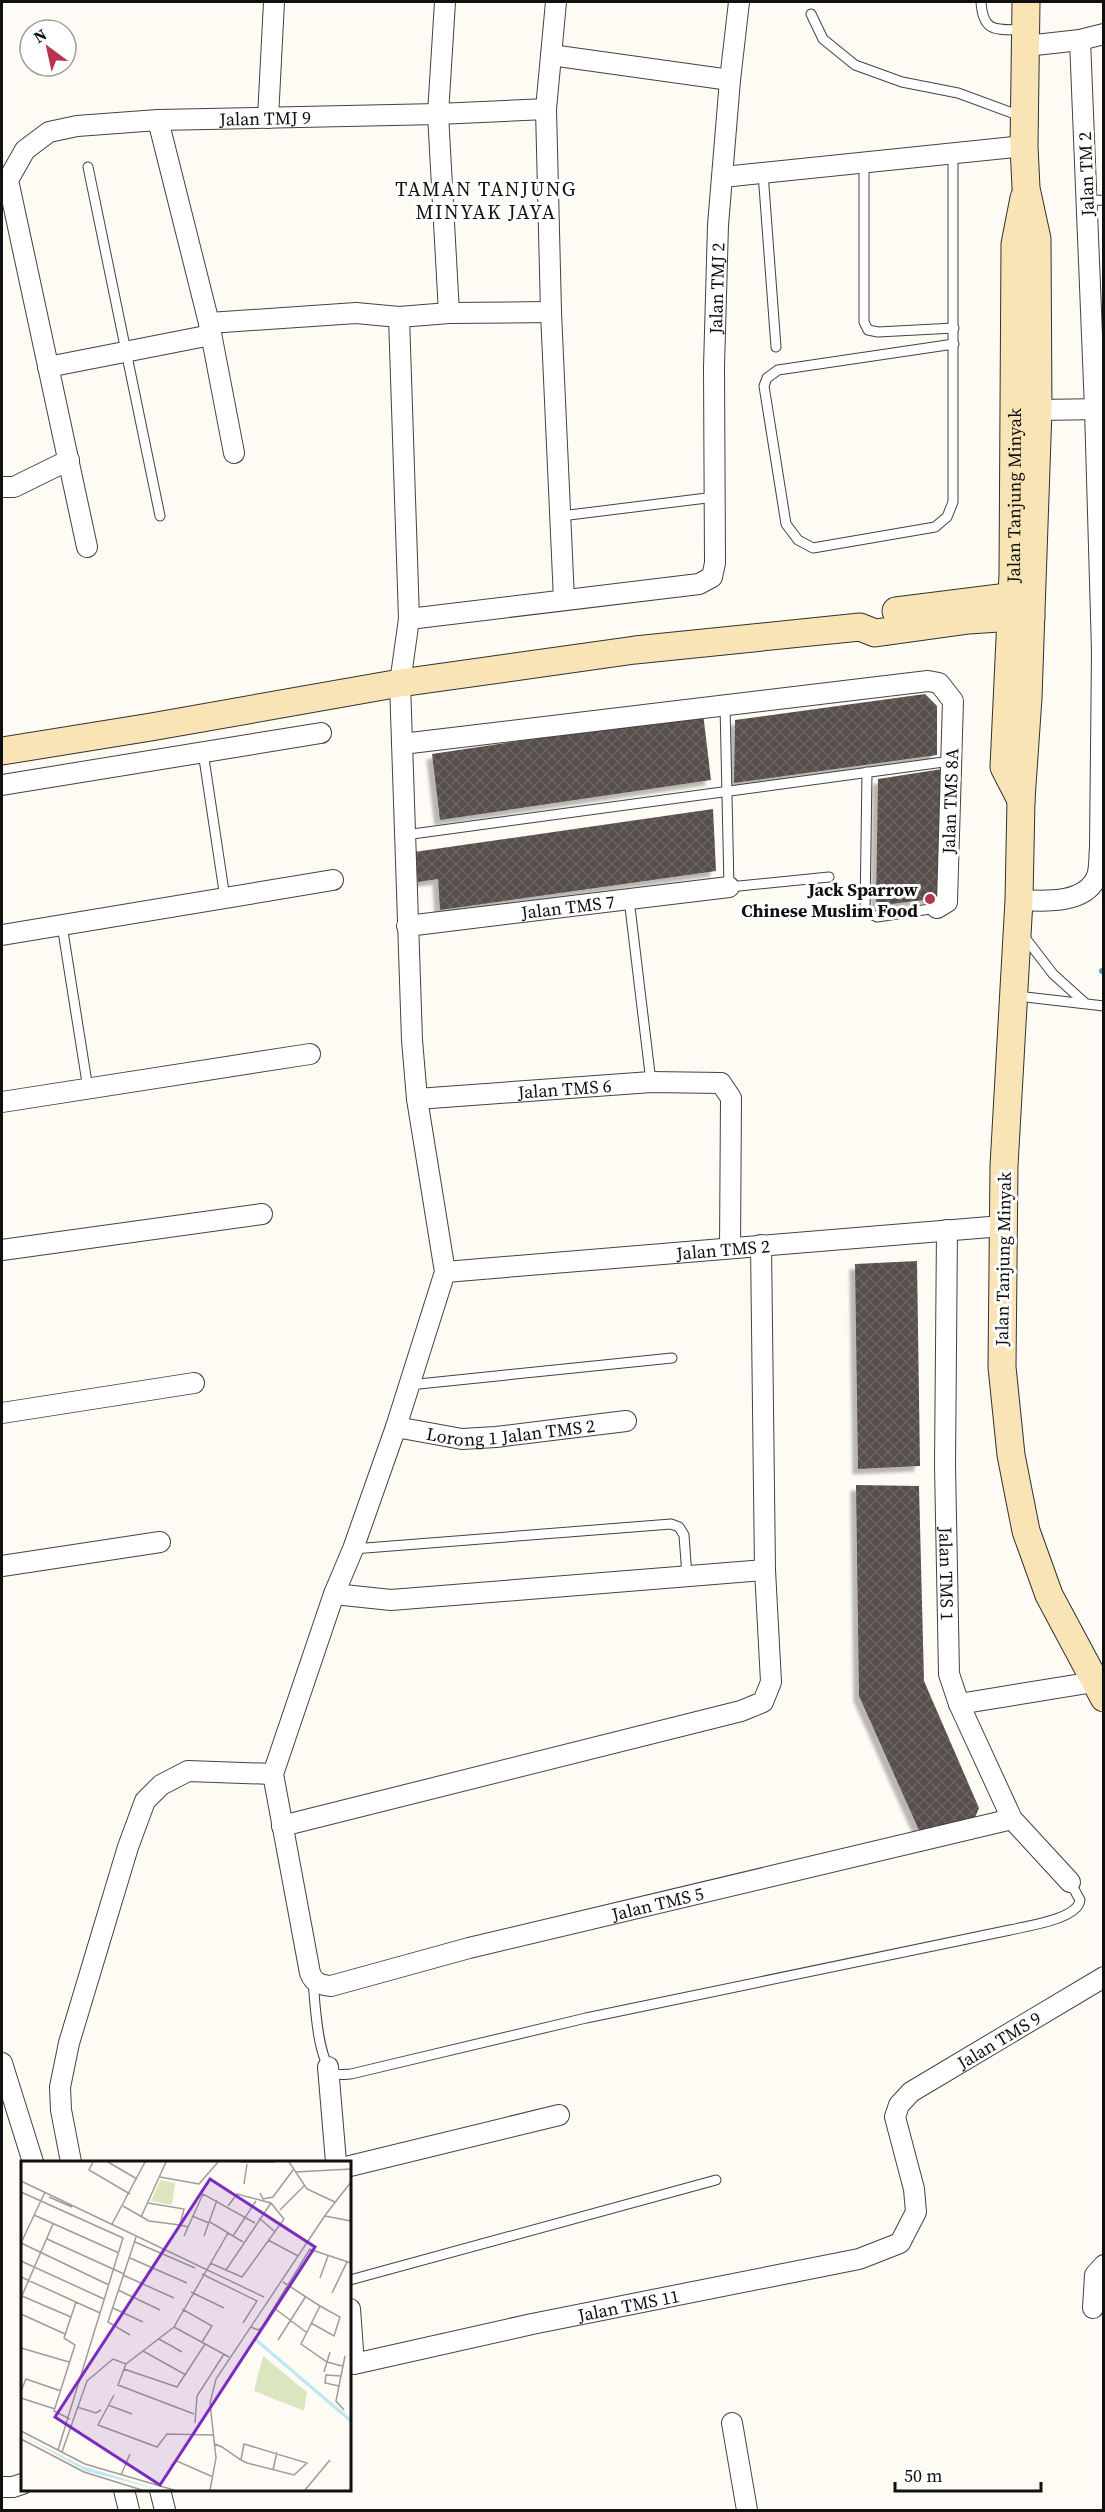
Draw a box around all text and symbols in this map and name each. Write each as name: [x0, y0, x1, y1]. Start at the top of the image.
north arrow: [18, 18, 78, 78]
text: N: [29, 23, 51, 48]
street label: Jalan TMJ 9: [218, 104, 311, 131]
street label: Jalan TM 2: [1072, 131, 1100, 218]
district label: TAMAN TANJUNG MINYAK JAYA: [395, 175, 577, 226]
street label: Jalan TMJ 2: [702, 242, 730, 335]
street label: Jalan Tanjung Minyak: [1000, 408, 1027, 584]
street label: Jalan TMS 8A: [936, 748, 964, 855]
place label: Jack Sparrow Chinese Muslim Food: [741, 877, 919, 923]
street label: Jalan TMS 7: [519, 888, 616, 925]
marker: Jack Sparrow Chinese Muslim Food: [923, 892, 937, 906]
street label: Jalan TMS 6: [516, 1072, 612, 1104]
street label: Jalan Tanjung Minyak: [989, 1171, 1017, 1347]
street label: Jalan TMS 2: [674, 1233, 771, 1265]
street label: Lorong 1 Jalan TMS 2: [424, 1412, 596, 1452]
street label: Jalan TMS 1: [934, 1526, 960, 1621]
street label: Jalan TMS 5: [608, 1880, 706, 1926]
street label: Jalan TMS 9: [951, 2005, 1046, 2075]
inset map: [21, 2161, 351, 2491]
street label: Jalan TMS 11: [575, 2283, 681, 2327]
scale bar: [895, 2455, 1040, 2493]
text: 50 m: [904, 2463, 942, 2488]

